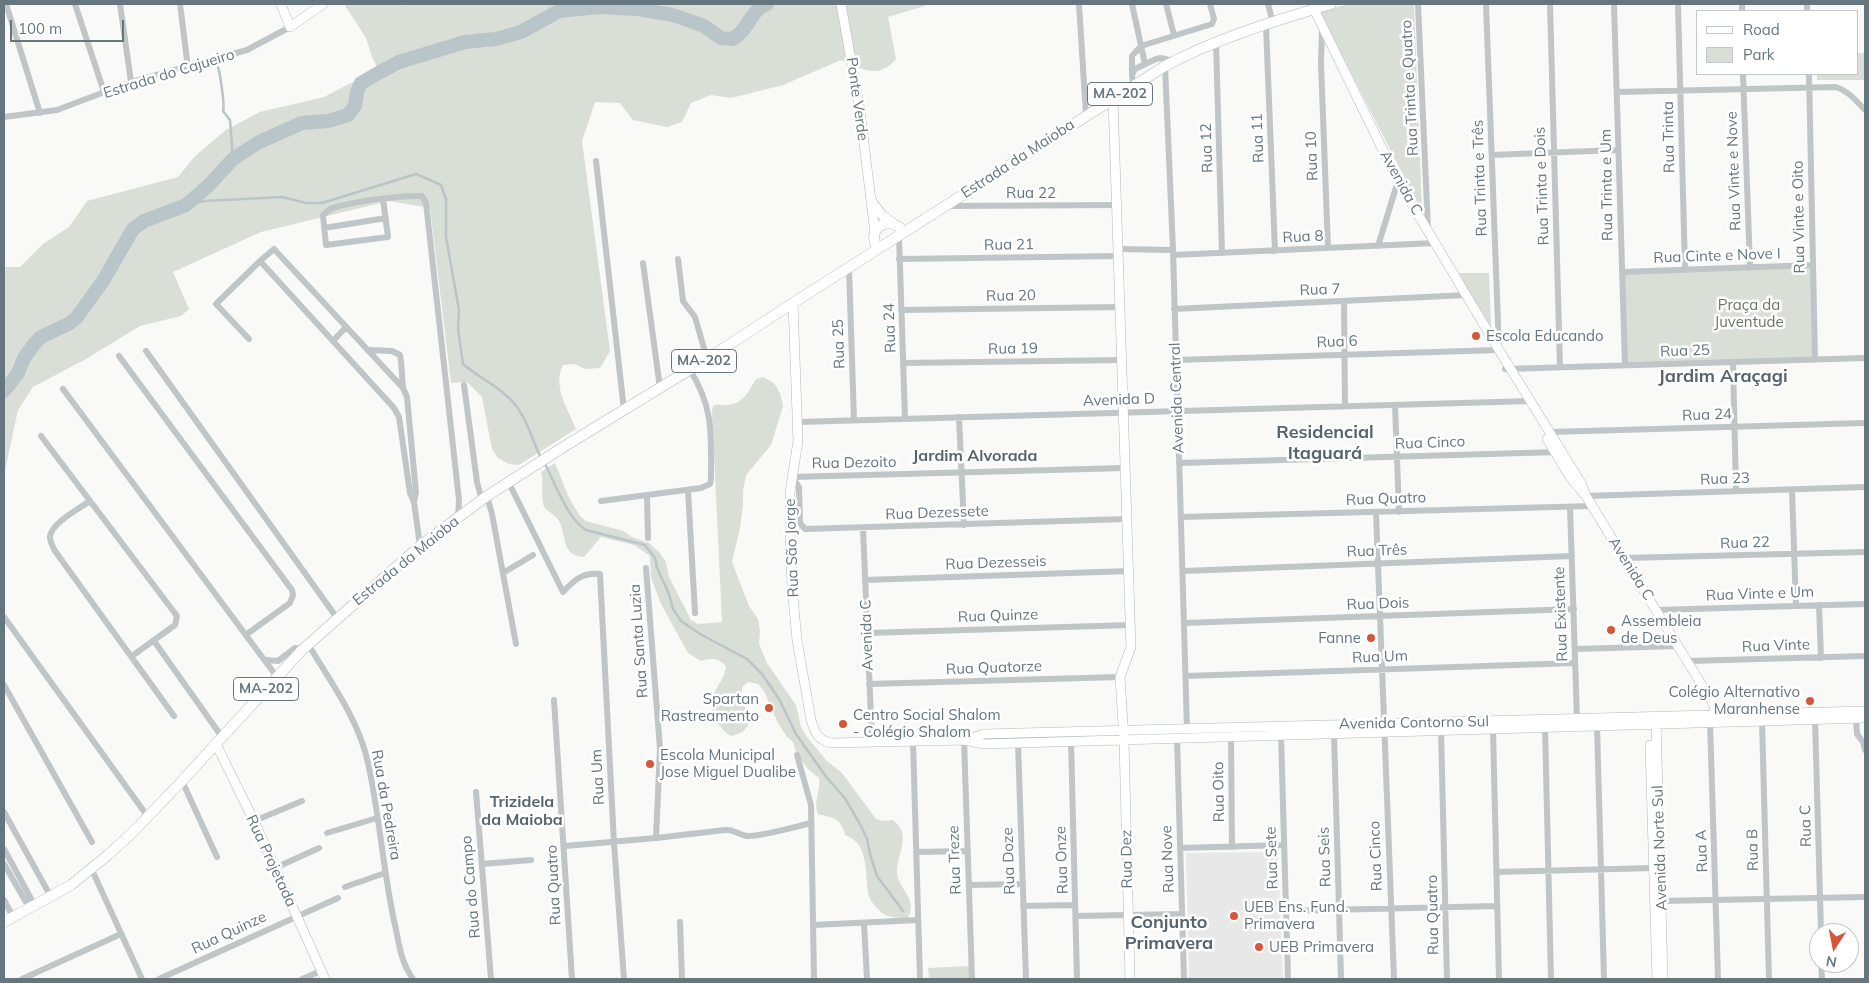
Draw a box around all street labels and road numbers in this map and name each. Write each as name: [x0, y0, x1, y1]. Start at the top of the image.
street label: Rua Trinta e Quatro: [1397, 19, 1423, 157]
street label: Estrada do Cajueiro: [101, 46, 237, 102]
street label: Ponte Verde: [842, 56, 872, 142]
road number: MA-202: [1088, 82, 1152, 106]
street label: Rua Trinta: [1659, 101, 1679, 173]
street label: Rua Vinte e Nove: [1723, 111, 1745, 231]
street label: Rua 11: [1248, 113, 1268, 163]
street label: Estrada da Maioba: [958, 116, 1078, 202]
street label: Rua Trinta e Três: [1469, 119, 1491, 237]
street label: Rua 12: [1197, 123, 1217, 173]
street label: Rua Trinta e Dois: [1531, 126, 1553, 246]
street label: Rua Trinta e Um: [1597, 129, 1617, 241]
street label: Rua 10: [1302, 131, 1322, 181]
street label: Avenida C: [1376, 148, 1426, 218]
street label: Rua Vinte e Oito: [1789, 160, 1809, 274]
street label: Rua 22: [1006, 184, 1056, 202]
street label: Rua 8: [1282, 227, 1324, 247]
street label: Rua 21: [984, 236, 1034, 254]
street label: Rua Cinte e Nove I: [1653, 245, 1781, 267]
street label: Rua 7: [1299, 280, 1341, 300]
street label: Rua 20: [986, 287, 1036, 305]
street label: Rua 24: [880, 303, 900, 353]
street label: Rua 25: [829, 319, 849, 369]
street label: Rua 6: [1316, 332, 1358, 352]
street label: Rua 19: [988, 340, 1038, 358]
street label: Rua 25: [1660, 341, 1710, 361]
street label: Avenida Central: [1166, 342, 1188, 454]
road number: MA-202: [672, 350, 736, 372]
street label: Avenida D: [1083, 390, 1155, 410]
street label: Rua 24: [1682, 405, 1732, 425]
street label: Rua Cinco: [1395, 433, 1465, 453]
street label: Rua Dezoito: [811, 453, 897, 473]
street label: Rua 23: [1700, 469, 1750, 489]
street label: Rua Quatro: [1346, 489, 1426, 509]
street label: Rua São Jorge: [781, 498, 803, 598]
street label: Rua Dezessete: [885, 502, 989, 524]
street label: Estrada da Maioba: [349, 513, 463, 609]
street label: Rua 22: [1720, 533, 1770, 553]
street label: Avenida C: [1605, 534, 1657, 604]
street label: Rua Três: [1346, 541, 1408, 561]
street label: Rua Dezesseis: [945, 552, 1047, 574]
street label: Rua Existente: [1550, 566, 1572, 662]
street label: Rua Santa Luzia: [626, 583, 652, 699]
street label: Rua Vinte e Um: [1706, 583, 1814, 605]
street label: Rua Dois: [1346, 594, 1410, 614]
street label: Avenida C: [857, 599, 877, 671]
street label: Rua Quinze: [958, 606, 1038, 626]
street label: Rua Vinte: [1742, 636, 1810, 656]
street label: Rua Um: [1352, 647, 1408, 667]
street label: Rua Quatorze: [946, 657, 1042, 679]
road number: MA-202: [234, 678, 298, 701]
street label: Avenida Contorno Sul: [1339, 713, 1489, 733]
street label: Rua da Pedreira: [367, 748, 405, 862]
street label: Rua Um: [588, 749, 608, 805]
street label: Rua Oito: [1209, 761, 1229, 823]
street label: Avenida Norte Sul: [1649, 785, 1671, 911]
street label: Rua C: [1797, 805, 1815, 847]
street label: Rua Projetada: [242, 812, 300, 910]
street label: Rua Cinco: [1366, 821, 1386, 891]
street label: Rua Treze: [945, 825, 965, 895]
street label: Rua Nove: [1158, 825, 1178, 893]
street label: Rua Onze: [1052, 826, 1072, 894]
street label: Rua Sete: [1262, 826, 1282, 890]
street label: Rua Seis: [1315, 826, 1335, 888]
street label: Rua Doze: [999, 827, 1019, 895]
street label: Rua Dez: [1117, 829, 1137, 889]
street label: Rua A: [1692, 829, 1712, 873]
street label: Rua B: [1744, 829, 1762, 871]
street label: Rua do Campo: [458, 835, 484, 939]
street label: Rua Quatro: [543, 844, 565, 926]
street label: Rua Quatro: [1423, 875, 1443, 955]
street label: Rua Quinze: [189, 908, 269, 958]

